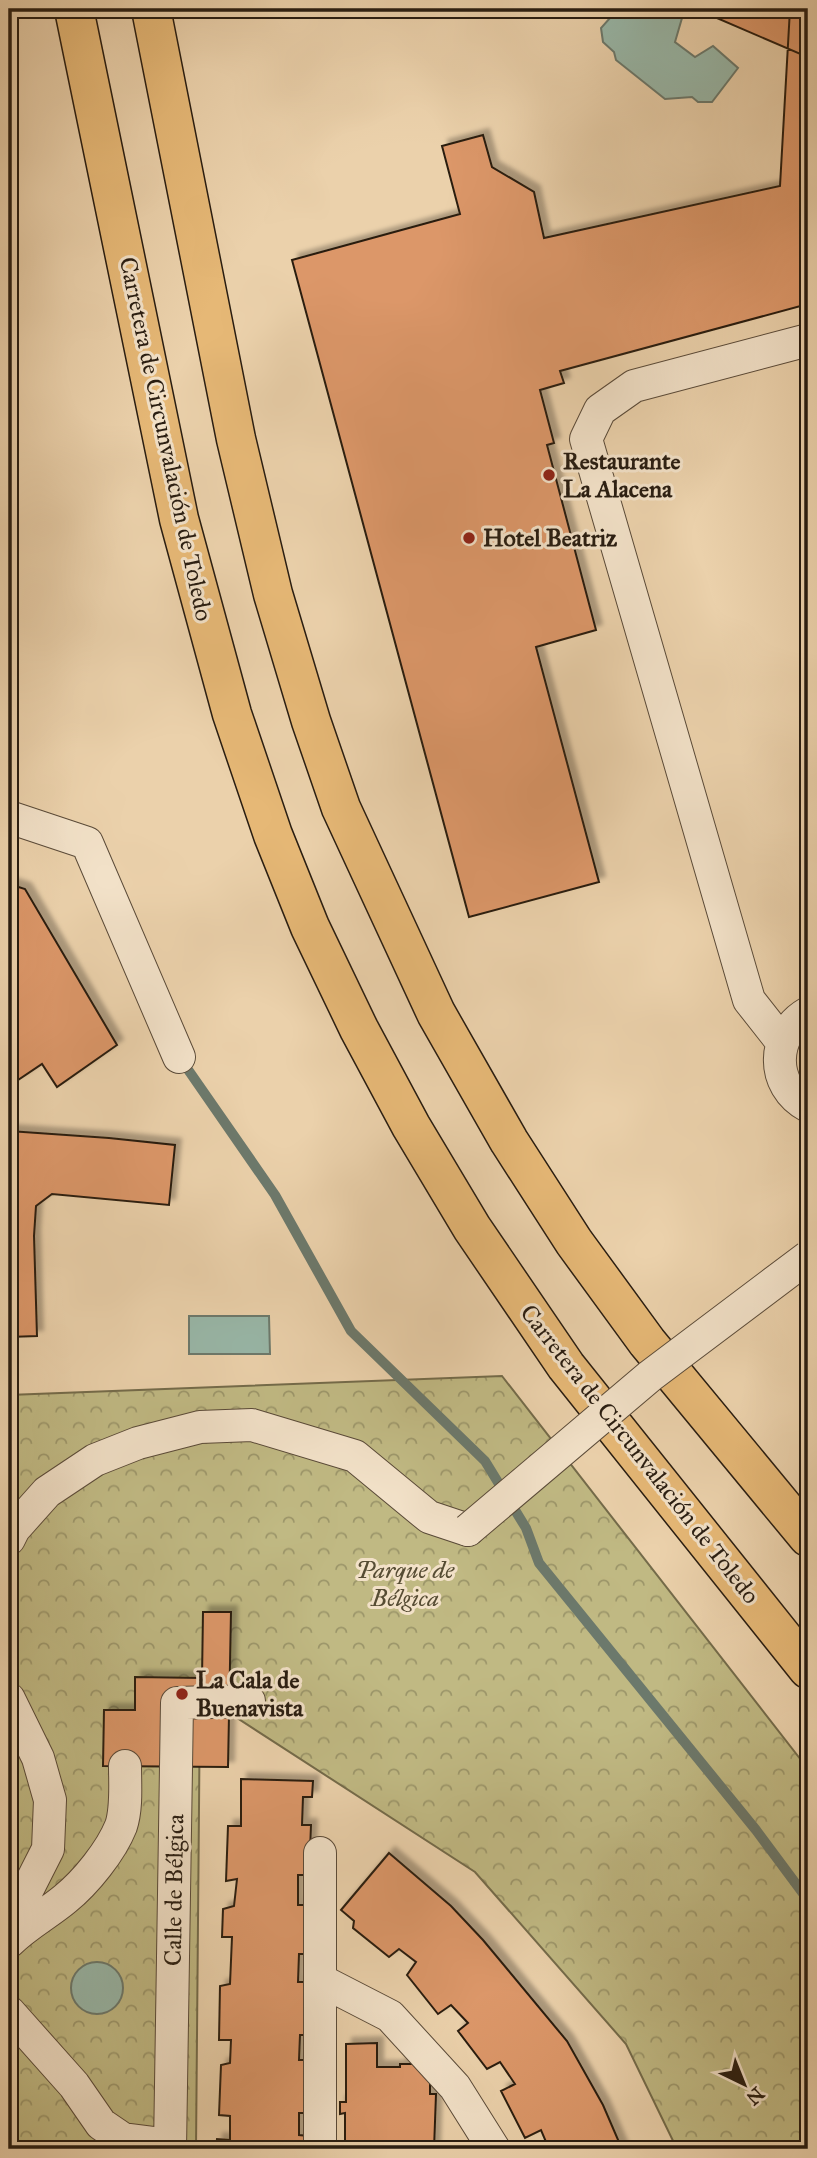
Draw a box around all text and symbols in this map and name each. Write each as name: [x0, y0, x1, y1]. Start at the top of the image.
street label: Carretera de Circunvalación de Toledo: [113, 254, 219, 624]
place label: Restaurante La Alacena: [563, 446, 680, 504]
marker: Restaurante La Alacena: [541, 467, 557, 483]
place label: Hotel Beatriz: [483, 523, 618, 553]
marker: Hotel Beatriz: [461, 530, 477, 546]
street label: Carretera de Circunvalación de Toledo: [514, 1298, 766, 1610]
park label: Parque de Bélgica: [356, 1555, 455, 1613]
place label: La Cala de Buenavista: [196, 1665, 304, 1723]
marker: La Cala de Buenavista: [174, 1686, 190, 1702]
street label: Calle de Bélgica: [158, 1813, 190, 1966]
north arrow: [708, 2050, 778, 2120]
text: N: [742, 2082, 769, 2110]

